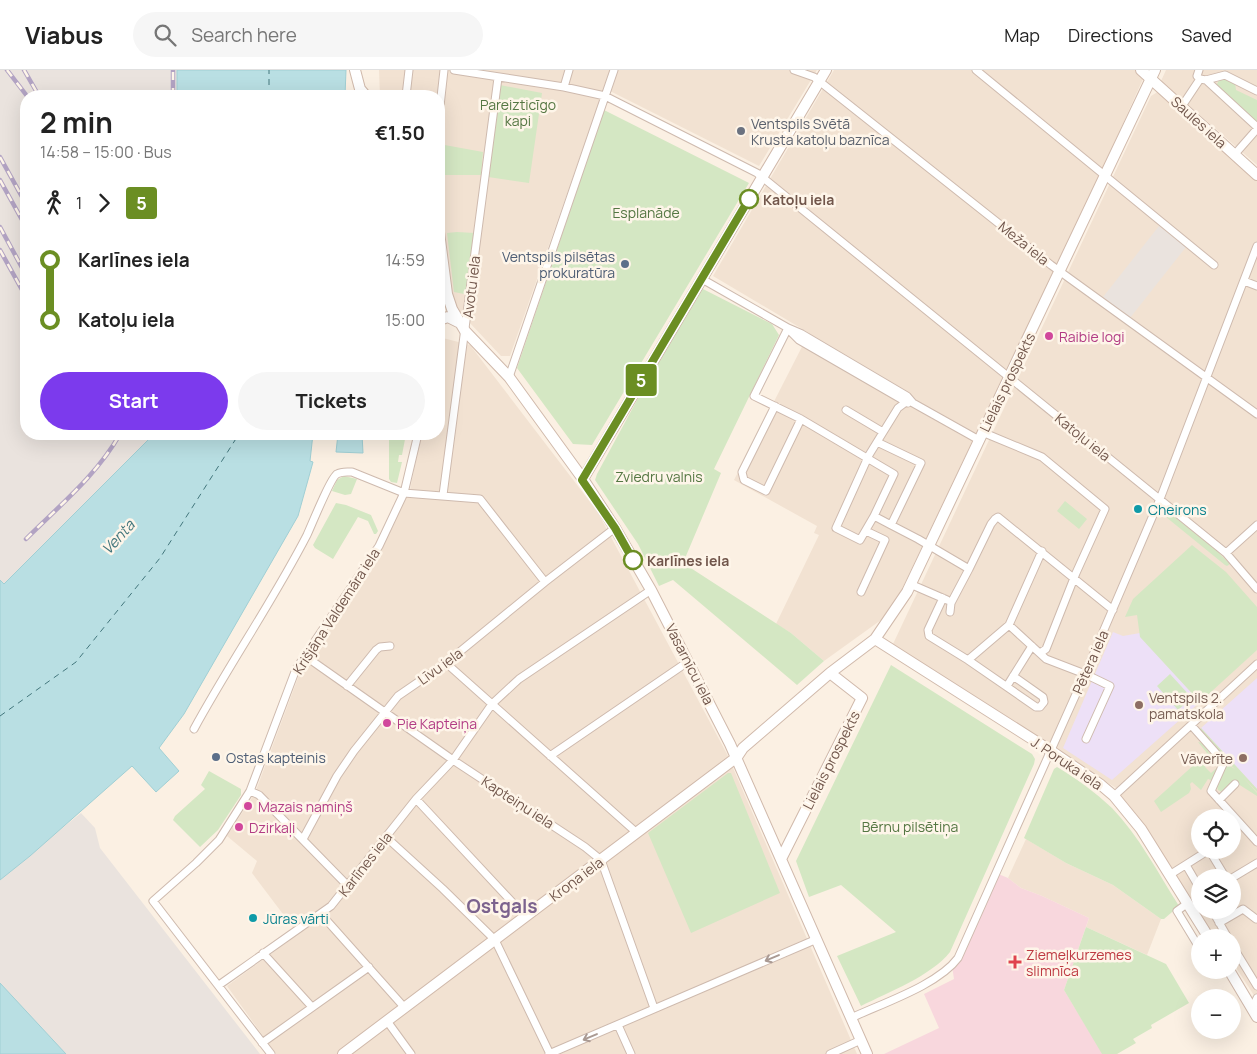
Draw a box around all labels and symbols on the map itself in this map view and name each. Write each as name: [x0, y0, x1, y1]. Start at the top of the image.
street label: Saules iela: [1167, 92, 1231, 152]
park label: Pareizticīgo kapi: [480, 95, 556, 130]
place label: Ventspils Svētā Krusta katoļu baznīca: [751, 114, 889, 150]
marker: Ventspils Svētā Krusta katoļu baznīca: [735, 125, 747, 137]
marker: Katoļu iela: [739, 189, 759, 209]
place label: Katoļu iela: [763, 190, 834, 210]
park label: Esplanāde: [612, 203, 680, 222]
street label: Meža iela: [995, 217, 1053, 269]
place label: Ventspils pilsētas prokuratūra: [502, 247, 615, 282]
street label: Avotu iela: [458, 255, 484, 319]
marker: Ventspils pilsētas prokuratūra: [619, 258, 631, 270]
place label: Raibie logi: [1059, 327, 1125, 346]
street label: Lielais prospekts: [975, 329, 1039, 435]
marker: Raibie logi: [1043, 330, 1055, 342]
line badge: 5: [625, 364, 657, 396]
street label: Katoļu iela: [1051, 409, 1115, 466]
park label: Zviedru valnis: [615, 467, 703, 486]
place label: Cheirons: [1148, 500, 1207, 519]
marker: Cheirons: [1132, 503, 1144, 515]
water label: Venta: [97, 515, 140, 559]
street label: Krišjāņa Valdemāra iela: [288, 544, 385, 678]
marker: Karlīnes iela: [623, 550, 643, 570]
place label: Karlīnes iela: [647, 551, 729, 570]
street label: Vasarnīcu iela: [661, 620, 719, 708]
street label: Pētera iela: [1067, 627, 1113, 697]
street label: Līvu iela: [414, 643, 466, 689]
place label: Ventspils 2. pamatskola: [1149, 688, 1224, 723]
marker: Ventspils 2. pamatskola: [1133, 699, 1145, 711]
street label: Lielais prospekts: [798, 707, 864, 813]
place label: Pie Kapteiņa: [397, 714, 477, 734]
marker: Pie Kapteiņa: [381, 717, 393, 729]
street label: J. Poruka iela: [1028, 732, 1106, 794]
place label: Ostas kapteinis: [226, 748, 326, 767]
place label: Vāverīte: [1181, 749, 1233, 768]
marker: Ostas kapteinis: [210, 751, 222, 763]
marker: Vāverīte: [1237, 752, 1249, 764]
street label: Kapteiņu iela: [477, 771, 558, 833]
place label: Mazais namiņš: [258, 797, 353, 817]
marker: Mazais namiņš: [242, 800, 254, 812]
park label: Bērnu pilsētiņa: [862, 817, 958, 837]
place label: Dzirkaļi: [249, 818, 295, 838]
marker: Dzirkaļi: [233, 821, 245, 833]
street label: Karlīnes iela: [334, 828, 396, 900]
street label: Kroņa iela: [545, 852, 607, 906]
district label: Ostgals: [466, 893, 538, 919]
place label: Jūras vārti: [263, 909, 329, 928]
marker: Jūras vārti: [247, 912, 259, 924]
place label: Ziemeļkurzemes slimnīca: [1026, 945, 1132, 980]
one-way arrow: [765, 954, 780, 964]
marker: Ziemeļkurzemes slimnīca: [1008, 955, 1022, 969]
one-way arrow: [583, 1032, 598, 1042]

